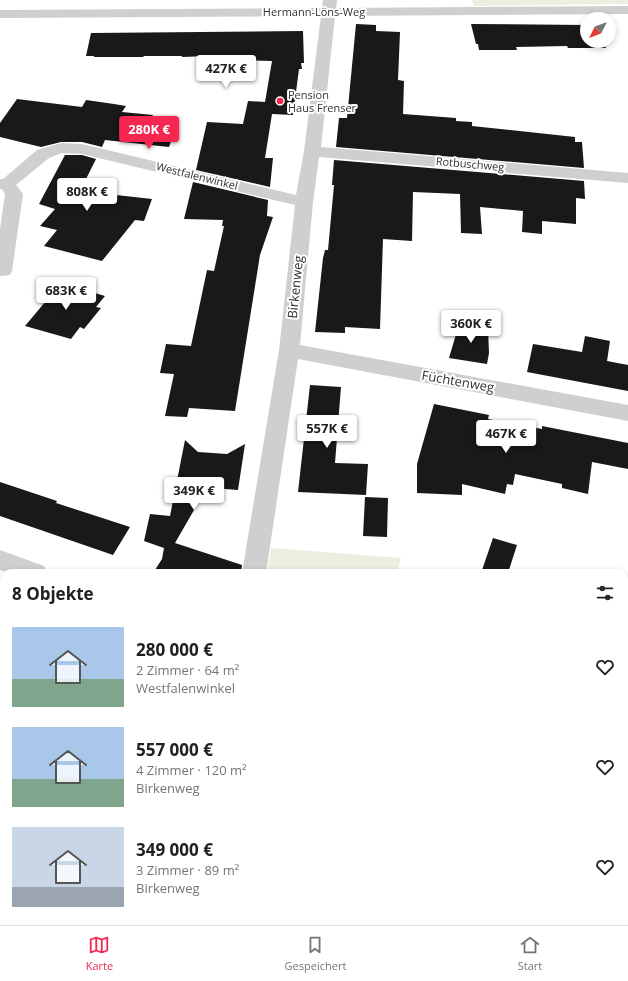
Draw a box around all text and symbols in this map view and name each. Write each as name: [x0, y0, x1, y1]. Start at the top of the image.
street label: Hermann-Löns-Weg: [263, 4, 365, 19]
north arrow: [580, 12, 616, 48]
map controls: [580, 12, 616, 48]
pin: 427K €: [193, 55, 259, 89]
text: 427K €: [205, 59, 247, 77]
place label: Pension Haus Frenser: [288, 87, 357, 115]
marker: Pension Haus Frenser: [275, 96, 285, 106]
pin: 280K €: [116, 116, 182, 150]
text: 280K €: [128, 120, 170, 138]
street label: Rotbuschweg: [435, 153, 505, 174]
street label: Westfalenwinkel: [155, 158, 240, 193]
pin: 808K €: [54, 178, 120, 212]
text: 808K €: [66, 182, 108, 200]
street label: Birkenweg: [283, 254, 307, 320]
pin: 683K €: [33, 277, 99, 311]
text: 683K €: [45, 281, 87, 299]
pin: 360K €: [438, 310, 504, 344]
text: 360K €: [450, 314, 492, 332]
street label: Füchtenweg: [420, 366, 496, 396]
pin: 557K €: [294, 415, 360, 449]
text: 557K €: [306, 419, 348, 437]
pin: 467K €: [473, 420, 539, 454]
text: 467K €: [485, 424, 527, 442]
pin: 349K €: [161, 477, 227, 511]
text: 349K €: [173, 481, 215, 499]
text: 8 Objekte: [12, 582, 94, 605]
icon: filters: [594, 582, 616, 604]
text: 280 000 €: [136, 638, 213, 661]
icon: home: [44, 643, 92, 691]
icon: heart: [594, 656, 616, 678]
text: 2 Zimmer · 64 m²: [136, 661, 239, 679]
text: Westfalenwinkel: [136, 679, 235, 697]
text: 557 000 €: [136, 738, 213, 761]
icon: home: [44, 743, 92, 791]
icon: heart: [594, 756, 616, 778]
text: 4 Zimmer · 120 m²: [136, 761, 247, 779]
text: Birkenweg: [136, 779, 200, 797]
text: 349 000 €: [136, 838, 213, 861]
icon: home: [44, 843, 92, 891]
icon: heart: [594, 856, 616, 878]
text: 3 Zimmer · 89 m²: [136, 861, 239, 879]
text: Birkenweg: [136, 879, 200, 897]
tab: Karte: [86, 934, 113, 973]
tab: Gespeichert: [285, 934, 346, 973]
tab: Start: [518, 934, 542, 973]

